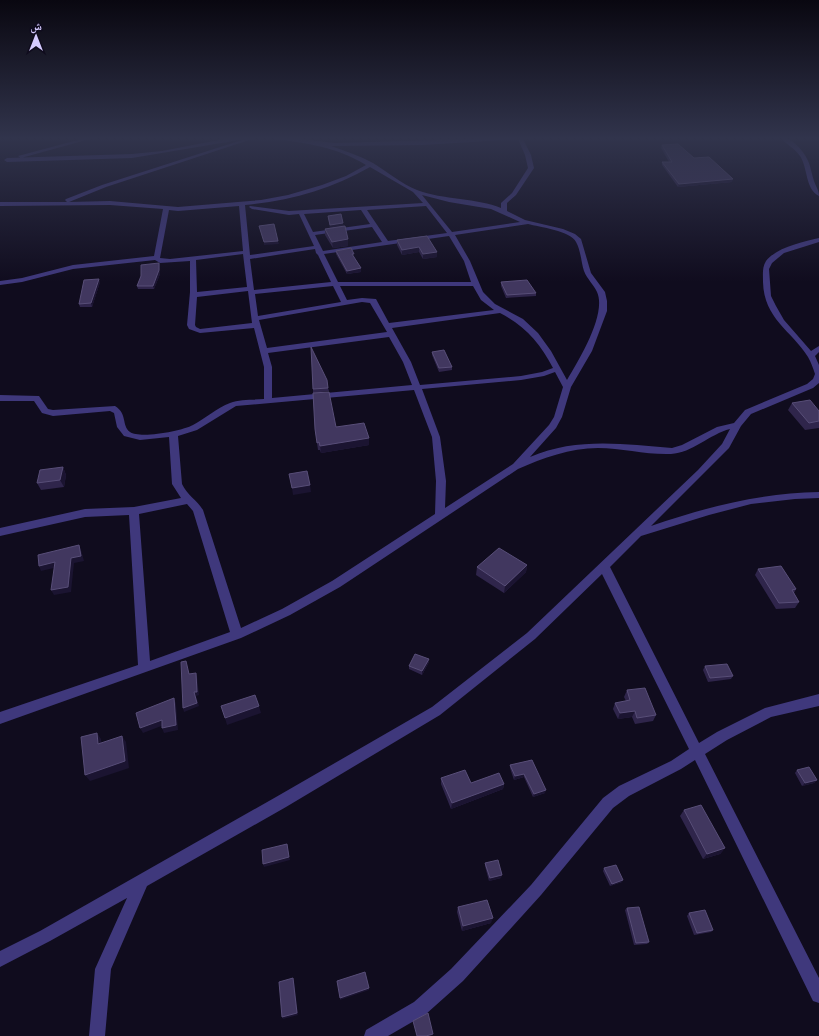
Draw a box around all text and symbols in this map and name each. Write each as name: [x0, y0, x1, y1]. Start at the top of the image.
north arrow: [16, 16, 56, 56]
text: ش: [30, 19, 42, 34]

